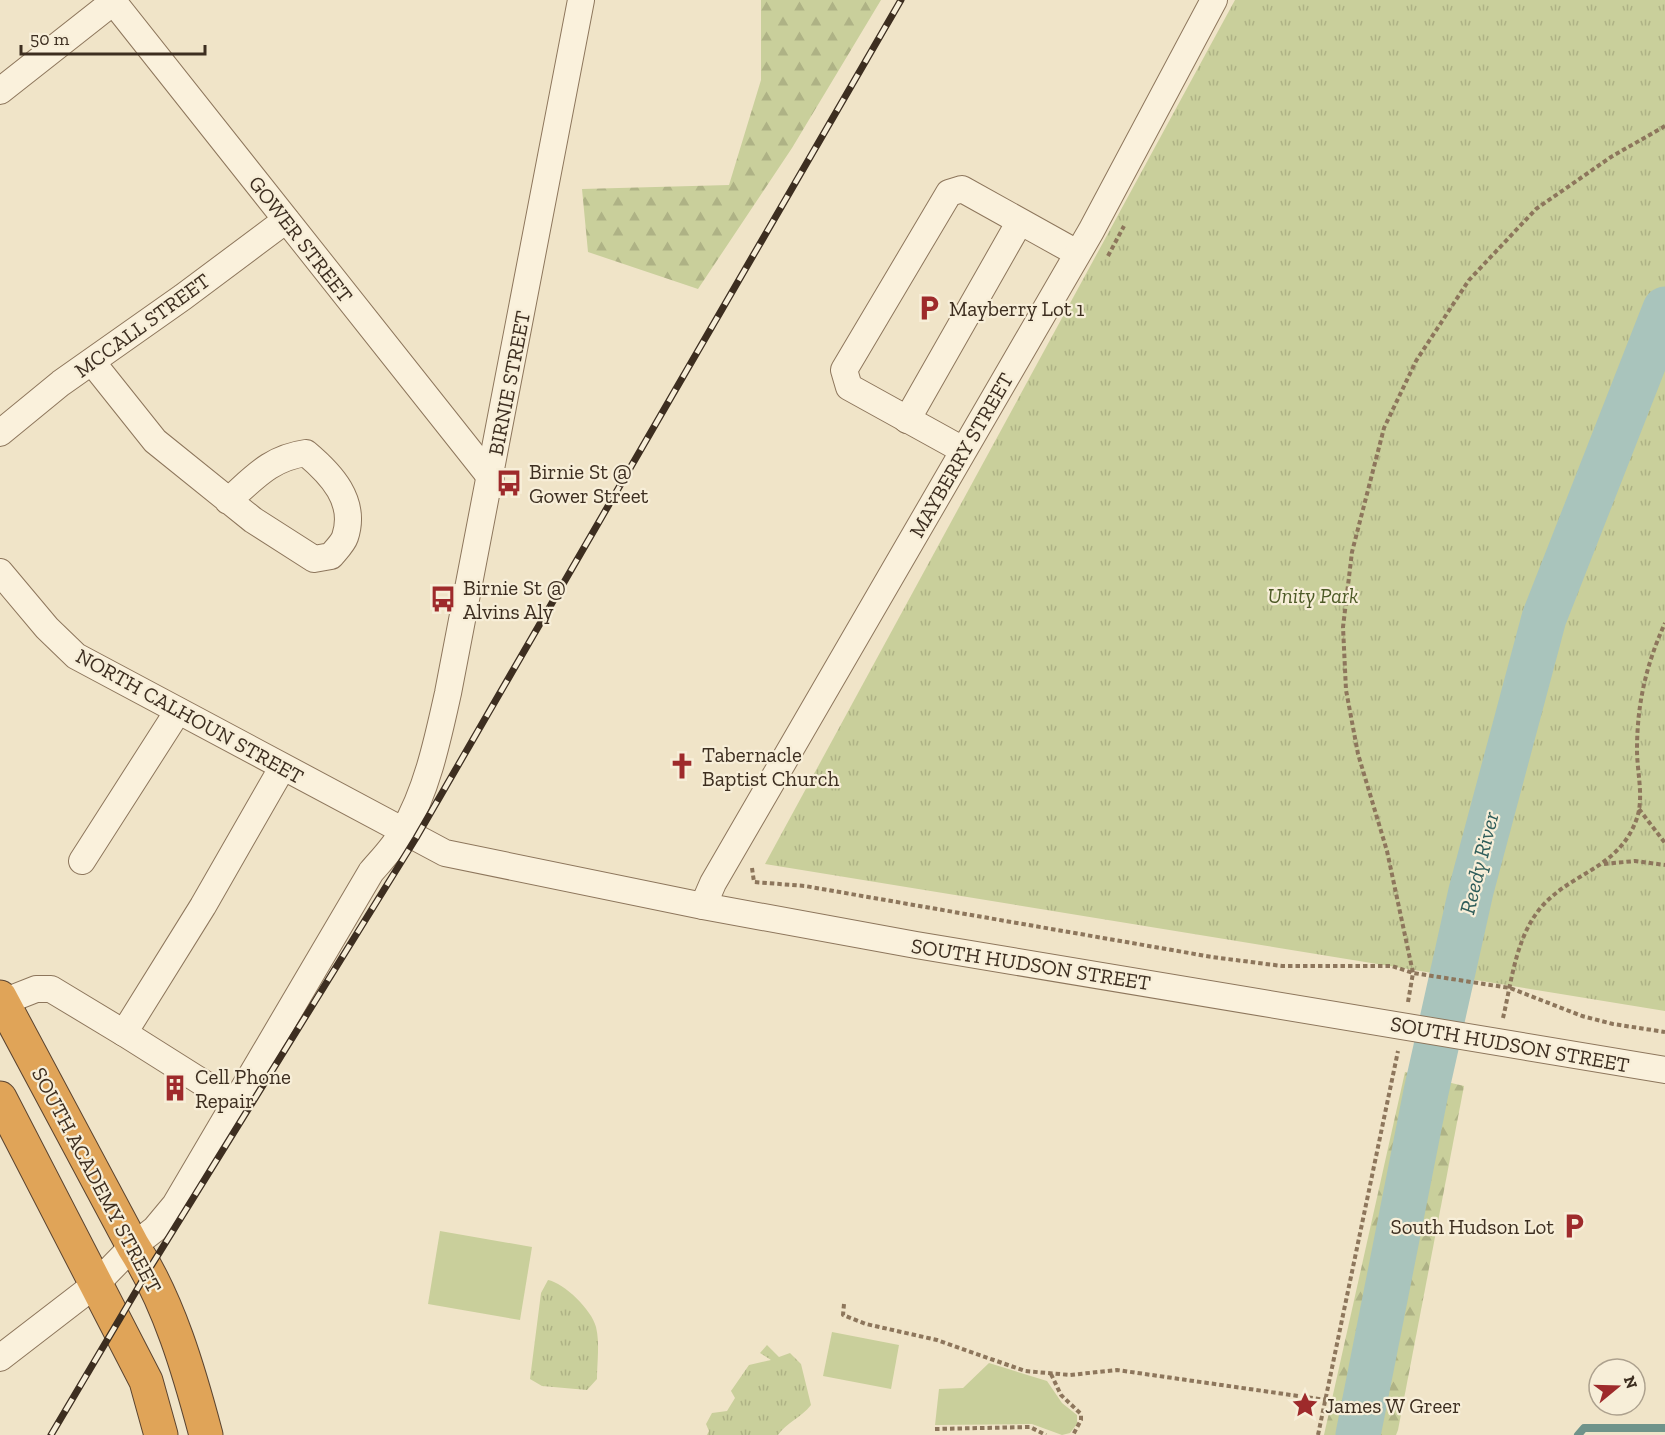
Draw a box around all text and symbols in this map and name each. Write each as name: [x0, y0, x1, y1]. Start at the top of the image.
scale bar: [21, 18, 206, 56]
text: 50 m: [30, 28, 70, 50]
street label: GOWER STREET: [244, 171, 358, 307]
street label: MCCALL STREET: [70, 268, 214, 382]
parking icon: Mayberry Lot 1: [914, 293, 944, 323]
place label: Mayberry Lot 1: [949, 296, 1084, 321]
street label: BIRNIE STREET: [483, 309, 535, 457]
street label: MAYBERRY STREET: [904, 368, 1018, 542]
place label: Birnie St @ Gower Street: [529, 459, 649, 508]
bus stop icon: Birnie St @ Gower Street: [494, 468, 524, 498]
place label: Birnie St @ Alvins Aly: [463, 575, 566, 624]
park label: Unity Park: [1268, 583, 1358, 608]
bus stop icon: Birnie St @ Alvins Aly: [428, 584, 458, 614]
street label: NORTH CALHOUN STREET: [72, 643, 308, 789]
place label: Tabernacle Baptist Church: [702, 742, 839, 791]
church icon: Tabernacle Baptist Church: [667, 751, 697, 781]
water label: Reedy River: [1453, 809, 1505, 917]
street label: SOUTH HUDSON STREET: [909, 933, 1153, 995]
street label: SOUTH HUDSON STREET: [1389, 1011, 1631, 1077]
street label: SOUTH ACADEMY STREET: [27, 1063, 167, 1297]
place label: Cell Phone Repair: [195, 1064, 291, 1113]
building icon: Cell Phone Repair: [160, 1073, 190, 1103]
parking icon: South Hudson Lot: [1559, 1211, 1589, 1241]
place label: South Hudson Lot: [1391, 1214, 1554, 1239]
north arrow: [1587, 1357, 1647, 1417]
text: N: [1620, 1373, 1642, 1391]
place icon: James W Greer: [1290, 1390, 1320, 1420]
place label: James W Greer: [1325, 1393, 1461, 1418]

